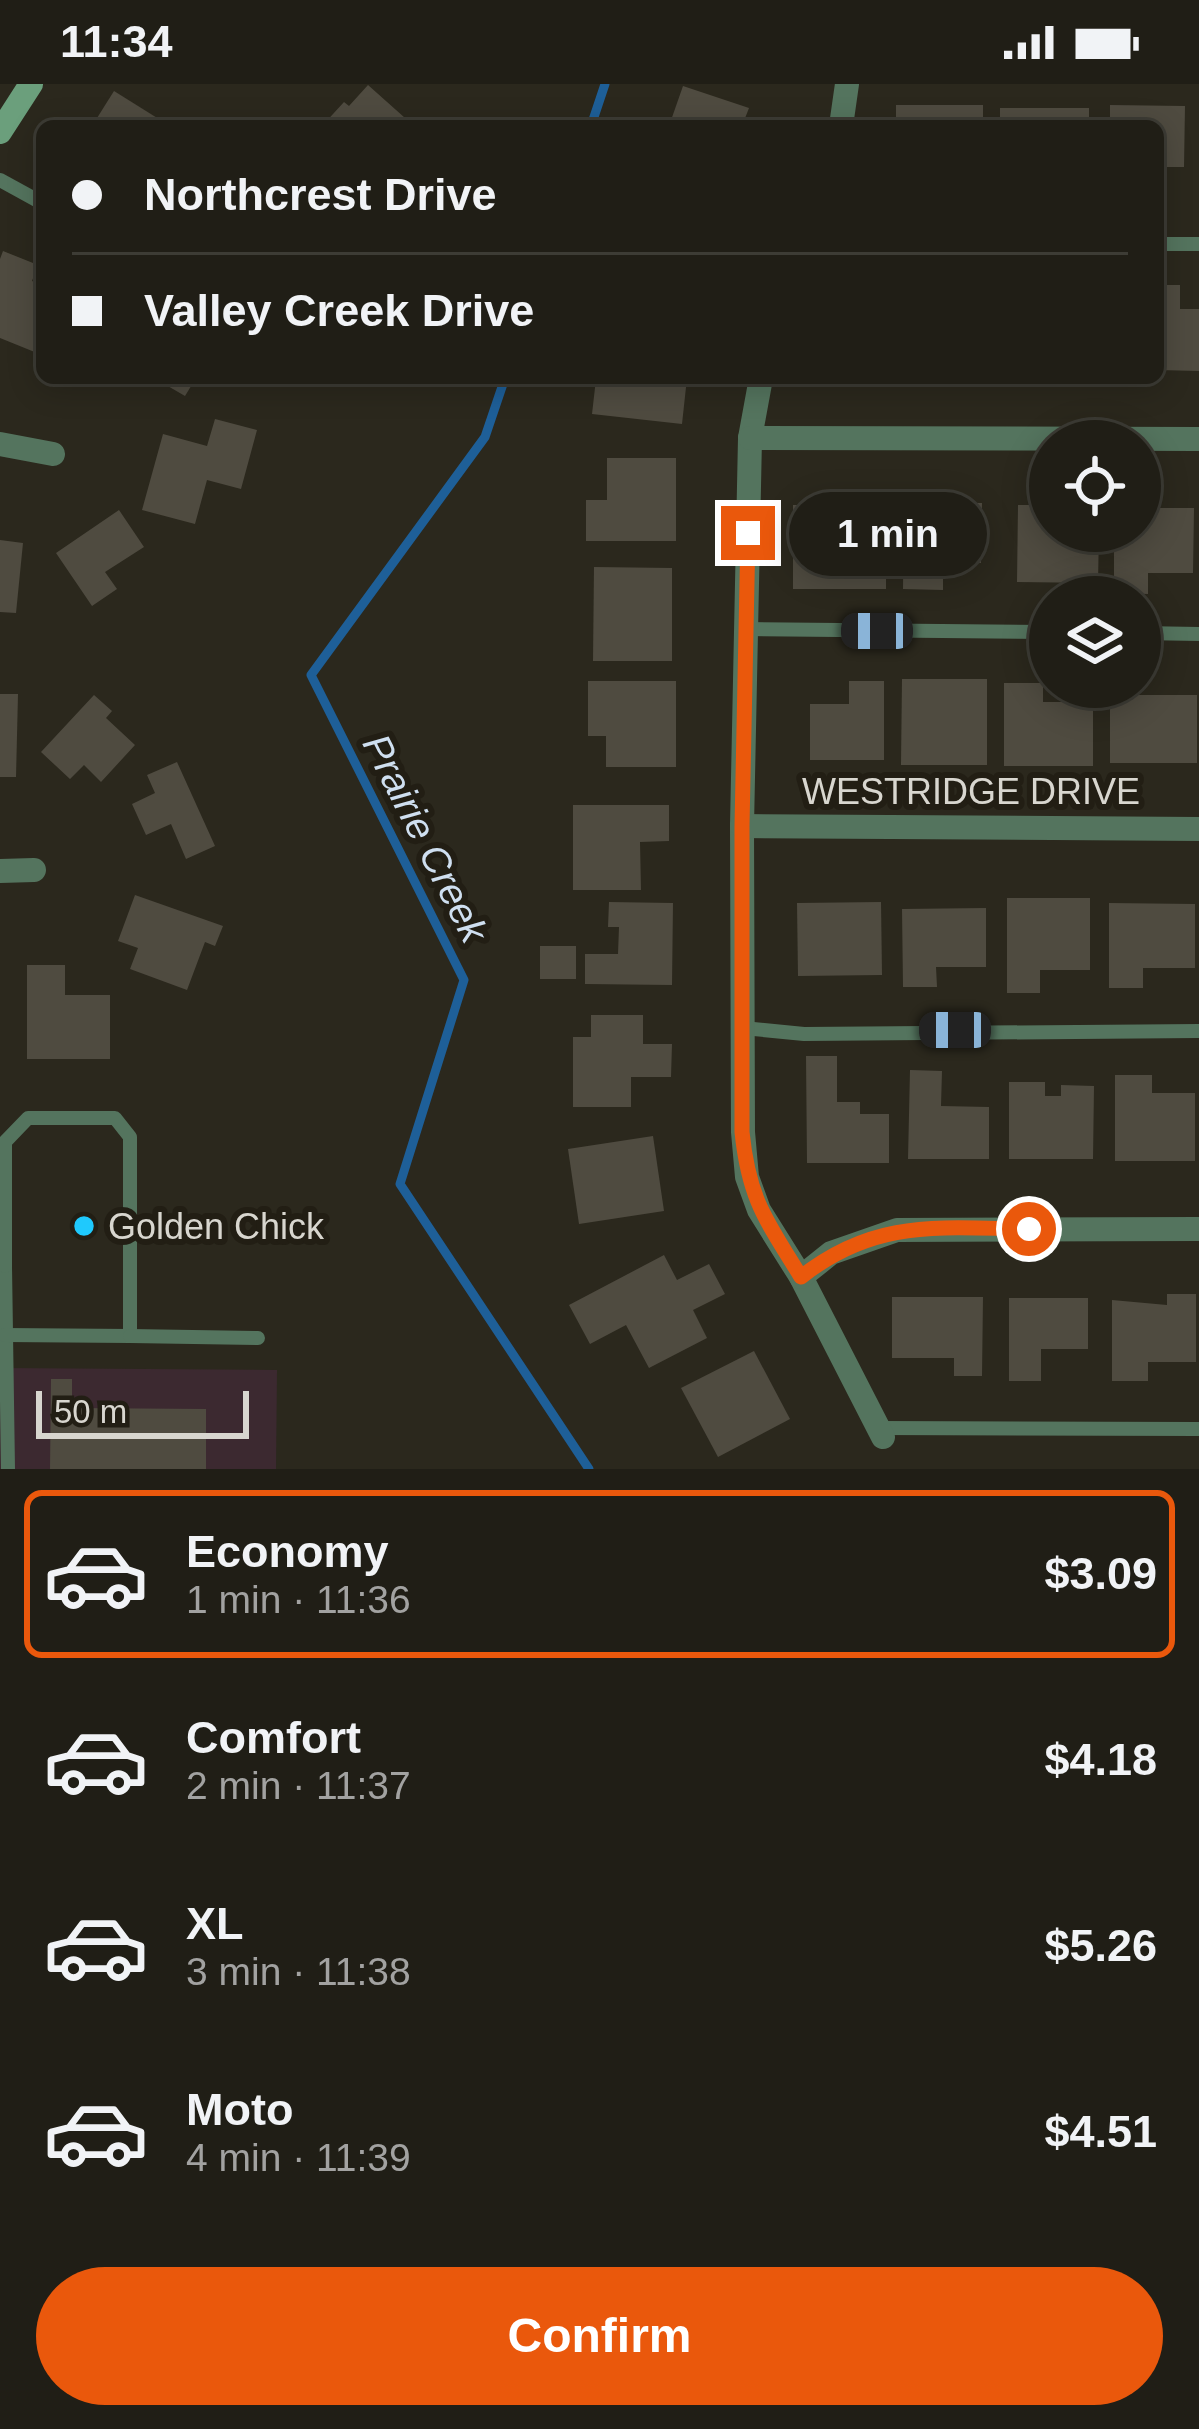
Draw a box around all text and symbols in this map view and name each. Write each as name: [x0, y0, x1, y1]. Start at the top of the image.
text: 11:34: [60, 16, 173, 67]
text: Northcrest Drive: [144, 169, 497, 220]
text: Valley Creek Drive: [144, 285, 534, 336]
map controls: [1029, 420, 1161, 708]
button: locate: [1029, 420, 1161, 552]
callout: 1 min: [790, 491, 988, 575]
route end: [721, 506, 775, 560]
text: 1 min: [837, 512, 939, 555]
button: layers: [1029, 576, 1161, 708]
car: [841, 613, 913, 649]
water label: Prairie Creek: [355, 727, 497, 952]
street label: WESTRIDGE DRIVE: [802, 771, 1140, 812]
car: [919, 1012, 991, 1048]
route start: [1002, 1202, 1056, 1256]
place label: Golden Chick: [108, 1206, 325, 1247]
marker: Golden Chick: [71, 1213, 97, 1239]
scale bar: [36, 1385, 249, 1438]
text: 50 m: [54, 1393, 127, 1430]
icon: car: [42, 1520, 150, 1628]
text: Economy: [186, 1526, 389, 1577]
text: $3.09: [1044, 1548, 1157, 1599]
text: 1 min · 11:36: [186, 1578, 411, 1621]
icon: car: [42, 1706, 150, 1814]
text: Comfort: [186, 1712, 361, 1763]
text: $4.18: [1044, 1734, 1157, 1785]
text: 2 min · 11:37: [186, 1764, 411, 1807]
icon: car: [42, 1892, 150, 2000]
text: XL: [186, 1898, 244, 1949]
text: $5.26: [1044, 1920, 1157, 1971]
text: 3 min · 11:38: [186, 1950, 411, 1993]
icon: car: [42, 2078, 150, 2186]
text: Moto: [186, 2084, 293, 2135]
text: $4.51: [1044, 2106, 1157, 2157]
text: 4 min · 11:39: [186, 2136, 411, 2179]
button: Confirm: [36, 2267, 1163, 2405]

